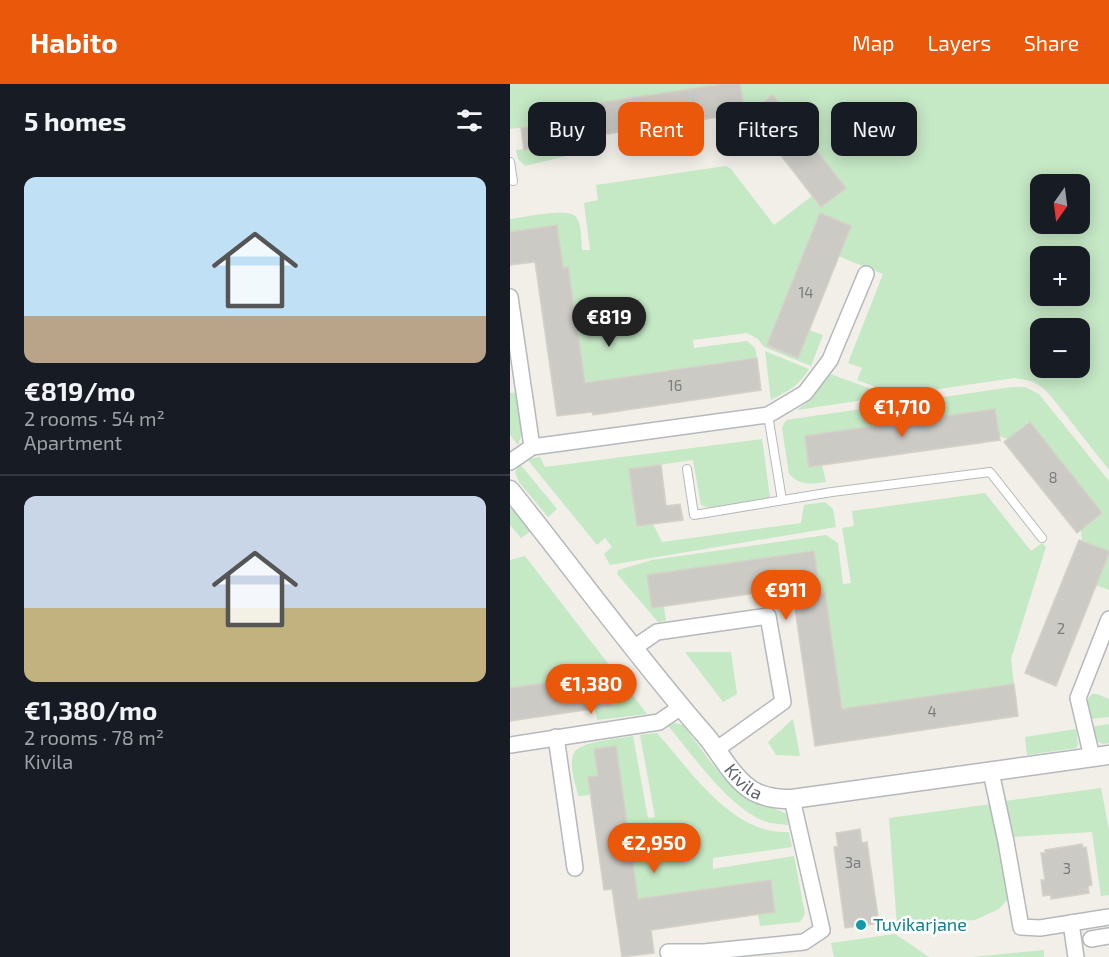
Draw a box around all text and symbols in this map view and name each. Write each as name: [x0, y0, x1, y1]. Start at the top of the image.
text: Habito: [30, 25, 118, 59]
text: Map: [852, 30, 894, 55]
text: Layers: [927, 30, 991, 55]
text: Share: [1024, 30, 1079, 55]
chip: Buy: [528, 102, 606, 156]
chip: Rent: [618, 102, 704, 156]
chip: Filters: [716, 102, 819, 156]
chip: New: [831, 102, 917, 156]
icon: filters: [453, 104, 486, 137]
text: 5 homes: [24, 105, 126, 136]
north arrow: [1030, 174, 1090, 234]
map controls: [1030, 174, 1090, 378]
icon: home: [201, 216, 309, 324]
button: +: [1030, 246, 1090, 306]
house number: 14: [798, 283, 814, 301]
pin: €819: [573, 297, 645, 348]
text: €819: [586, 304, 632, 328]
button: −: [1030, 318, 1090, 378]
text: €819/mo: [24, 375, 135, 406]
house number: 16: [668, 376, 682, 394]
pin: €1,710: [853, 387, 951, 438]
text: €1,710: [873, 394, 931, 418]
text: 2 rooms · 54 m²: [24, 406, 165, 430]
text: Apartment: [24, 430, 122, 454]
house number: 8: [1048, 468, 1058, 486]
icon: home: [201, 535, 309, 643]
pin: €911: [750, 570, 822, 621]
text: €911: [765, 577, 807, 601]
house number: 2: [1057, 619, 1065, 637]
pin: €1,380: [542, 664, 640, 715]
text: €1,380: [560, 671, 622, 695]
text: €1,380/mo: [24, 694, 157, 725]
house number: 4: [927, 702, 937, 720]
text: 2 rooms · 78 m²: [24, 725, 164, 749]
text: Kivila: [24, 749, 73, 773]
street label: Kivila: [720, 759, 766, 804]
pin: €2,950: [605, 823, 703, 874]
text: €2,950: [622, 830, 686, 854]
house number: 3a: [845, 853, 861, 871]
house number: 3: [1063, 859, 1071, 877]
place label: Tuvikarjane: [873, 913, 967, 935]
marker: Tuvikarjane: [854, 918, 868, 932]

